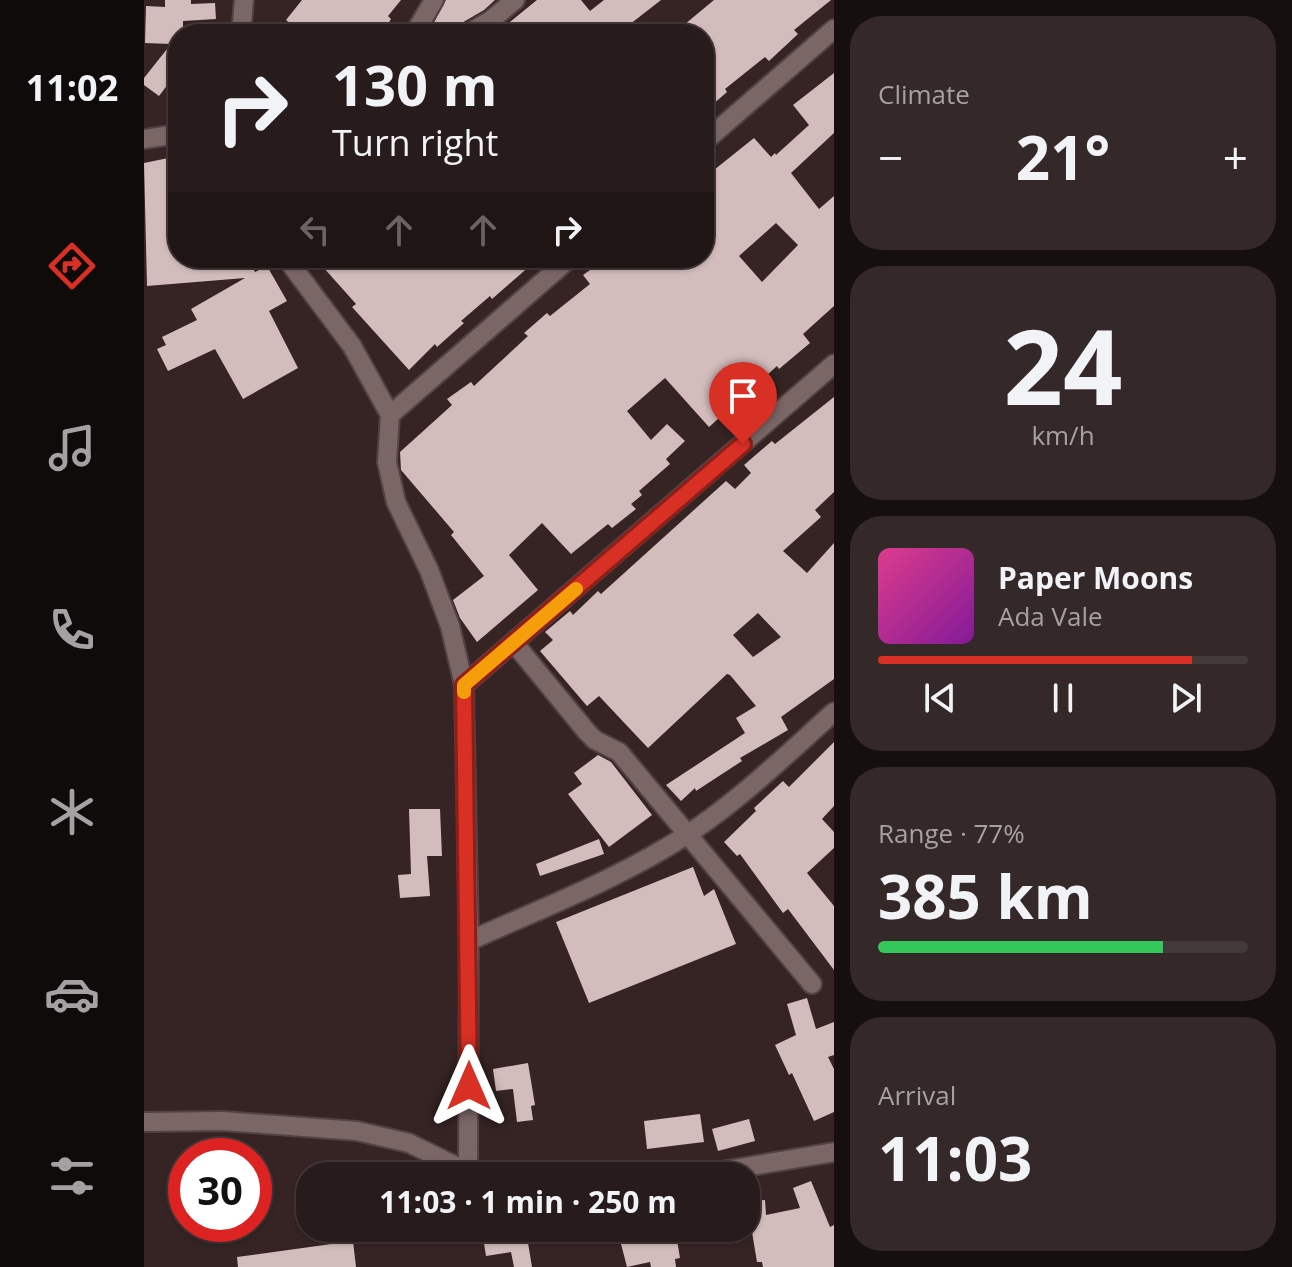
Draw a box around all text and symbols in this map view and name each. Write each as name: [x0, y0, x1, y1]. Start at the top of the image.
text: 130 m: [332, 46, 498, 122]
icon: right: [200, 56, 304, 160]
text: 11:02: [26, 63, 118, 112]
text: Climate: [878, 76, 970, 112]
text: 21°: [1016, 116, 1110, 198]
text: Turn right: [332, 118, 498, 167]
text: −: [878, 127, 903, 187]
text: +: [1223, 127, 1248, 187]
icon: left: [293, 208, 337, 252]
icon: ahead: [377, 208, 421, 252]
icon: ahead: [461, 208, 505, 252]
icon: right: [545, 208, 589, 252]
icon: directions: [44, 238, 100, 294]
text: 24: [1004, 294, 1122, 435]
pin: [709, 362, 777, 444]
icon: arrive: [721, 374, 765, 418]
text: km/h: [1031, 417, 1095, 453]
icon: music: [44, 420, 100, 476]
text: Paper Moons: [998, 557, 1193, 598]
text: Ada Vale: [998, 598, 1103, 634]
icon: phone: [44, 602, 100, 658]
icon: previous: [918, 676, 962, 720]
icon: pause: [1041, 676, 1085, 720]
icon: next: [1164, 676, 1208, 720]
icon: climate: [44, 784, 100, 840]
text: Range · 77%: [878, 815, 1025, 851]
text: 385 km: [878, 855, 1093, 937]
icon: car: [44, 966, 100, 1022]
position arrow: [427, 1044, 511, 1128]
text: Arrival: [878, 1077, 956, 1113]
text: 11:03: [878, 1117, 1032, 1199]
speed limit sign: 30: [168, 1138, 272, 1242]
icon: filters: [44, 1148, 100, 1204]
text: 11:03 · 1 min · 250 m: [379, 1181, 677, 1222]

